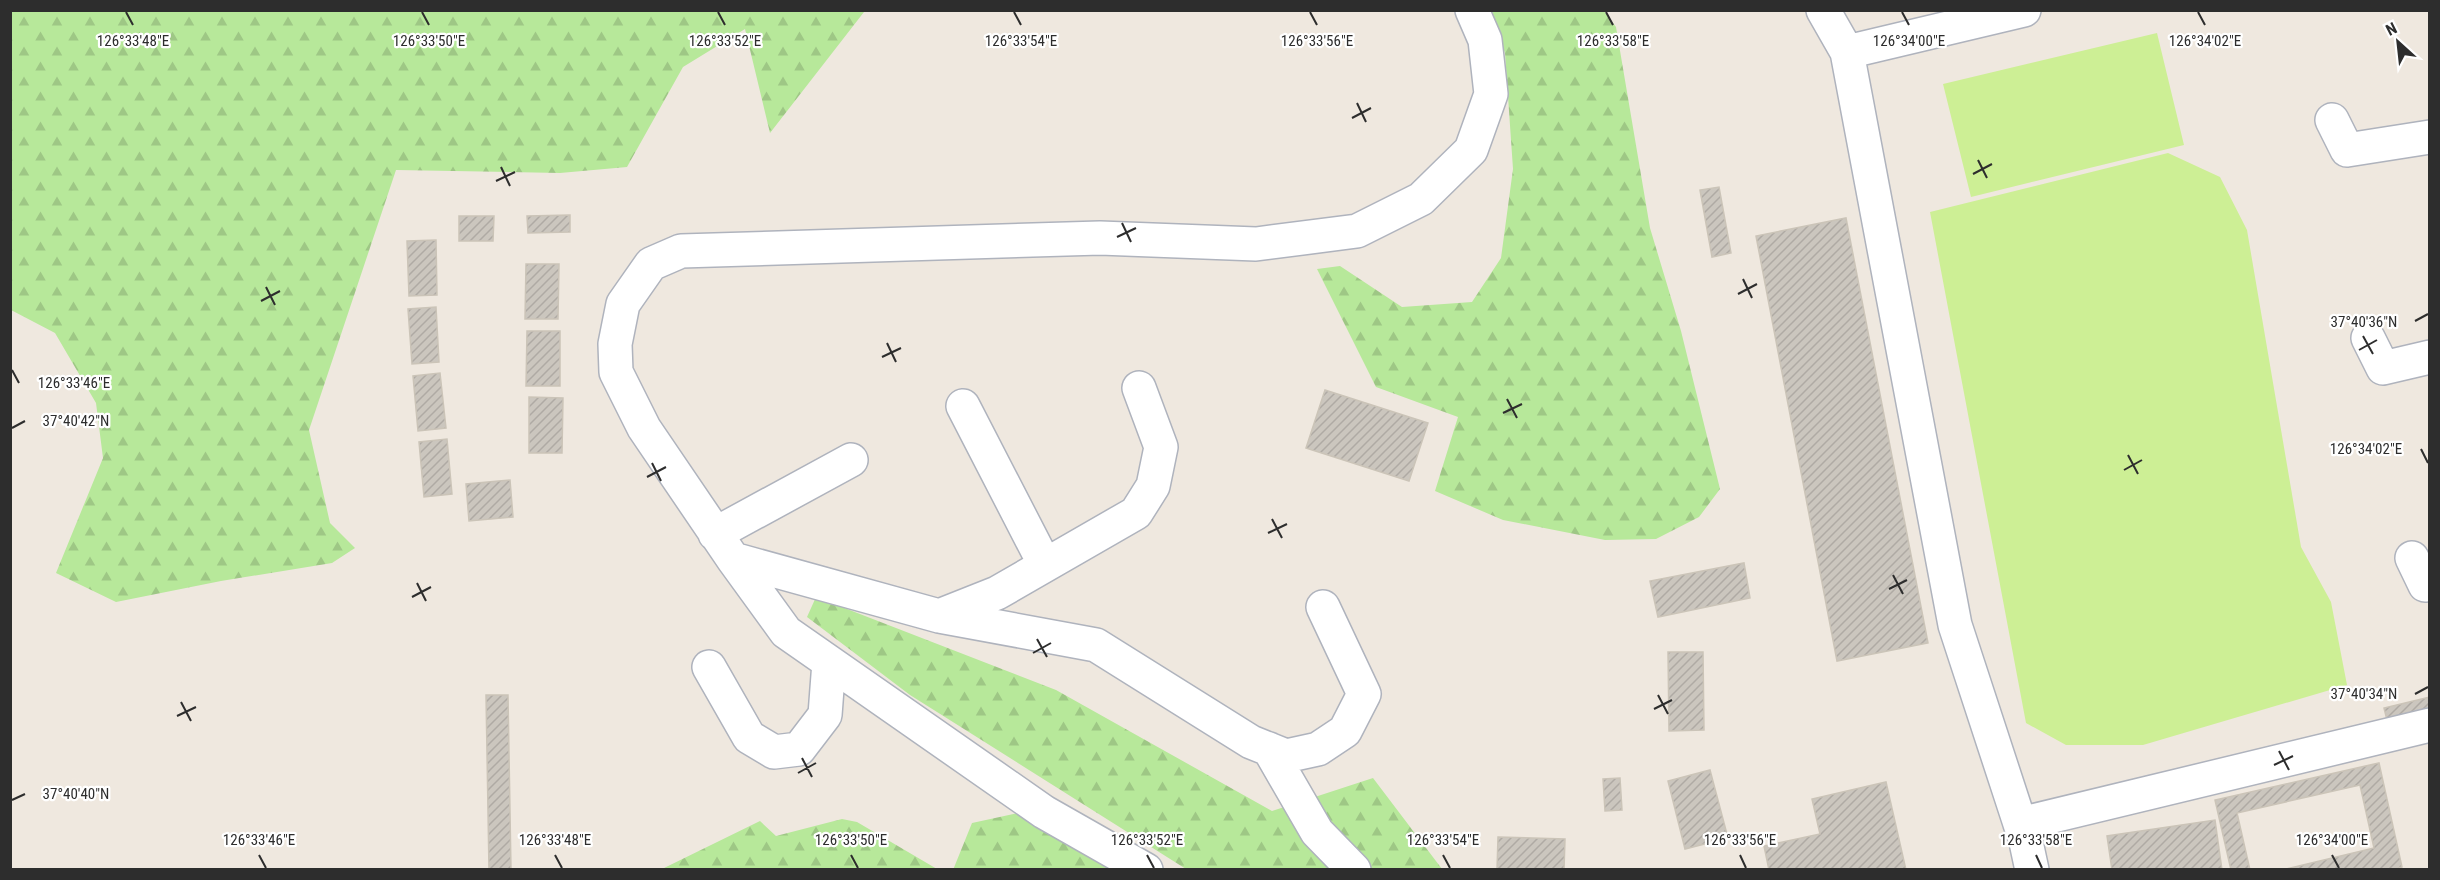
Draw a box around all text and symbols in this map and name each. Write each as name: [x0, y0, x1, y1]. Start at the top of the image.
north arrow: [2368, 12, 2428, 72]
text: N: [2383, 18, 2400, 40]
text: 126°33'48"E: [97, 32, 169, 50]
text: 126°33'50"E: [393, 32, 465, 50]
text: 126°33'52"E: [689, 32, 761, 50]
text: 126°33'54"E: [985, 32, 1057, 50]
text: 126°33'56"E: [1281, 32, 1353, 50]
text: 126°33'58"E: [1577, 32, 1649, 50]
text: 126°34'00"E: [1873, 32, 1945, 50]
text: 126°34'02"E: [2169, 32, 2241, 50]
text: 37°40'36"N: [2331, 313, 2397, 331]
text: 126°33'46"E: [38, 374, 110, 392]
text: 37°40'42"N: [43, 412, 109, 430]
text: 126°34'02"E: [2330, 440, 2402, 458]
text: 37°40'34"N: [2331, 685, 2397, 703]
text: 37°40'40"N: [43, 785, 109, 803]
text: 126°33'46"E: [223, 831, 295, 849]
text: 126°33'48"E: [519, 831, 591, 849]
text: 126°33'50"E: [815, 831, 887, 849]
text: 126°33'52"E: [1111, 831, 1183, 849]
text: 126°33'54"E: [1407, 831, 1479, 849]
text: 126°33'56"E: [1704, 831, 1776, 849]
text: 126°33'58"E: [2000, 831, 2072, 849]
text: 126°34'00"E: [2296, 831, 2368, 849]

